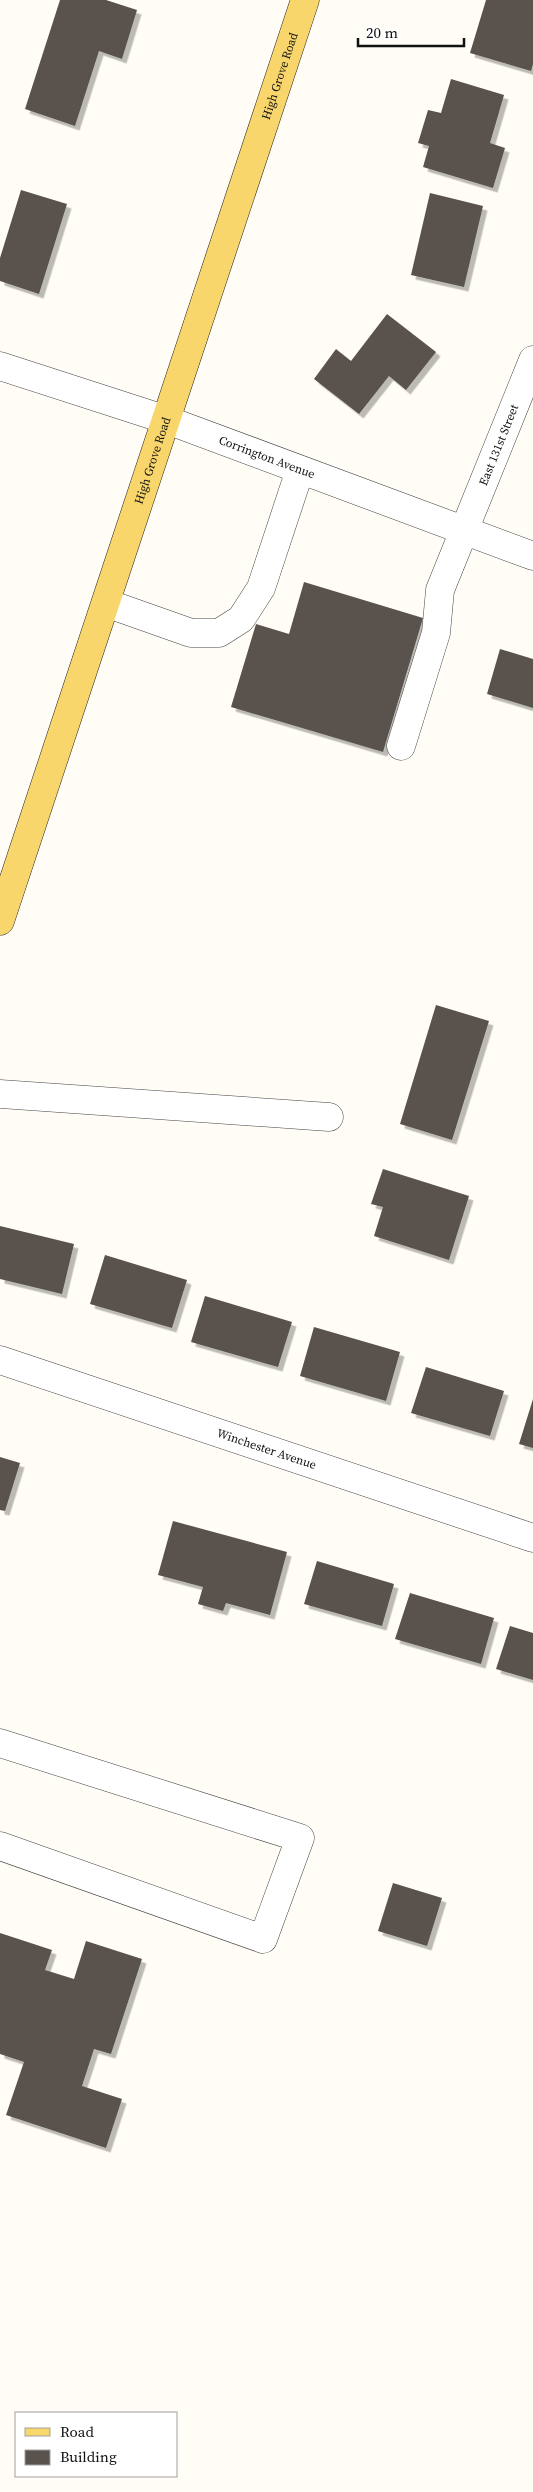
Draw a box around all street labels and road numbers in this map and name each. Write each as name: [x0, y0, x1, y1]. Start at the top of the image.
street label: High Grove Road: [258, 30, 302, 122]
street label: East 131st Street: [475, 402, 522, 488]
street label: High Grove Road: [131, 415, 174, 506]
street label: Corrington Avenue: [216, 432, 317, 482]
street label: Winchester Avenue: [215, 1425, 318, 1473]

